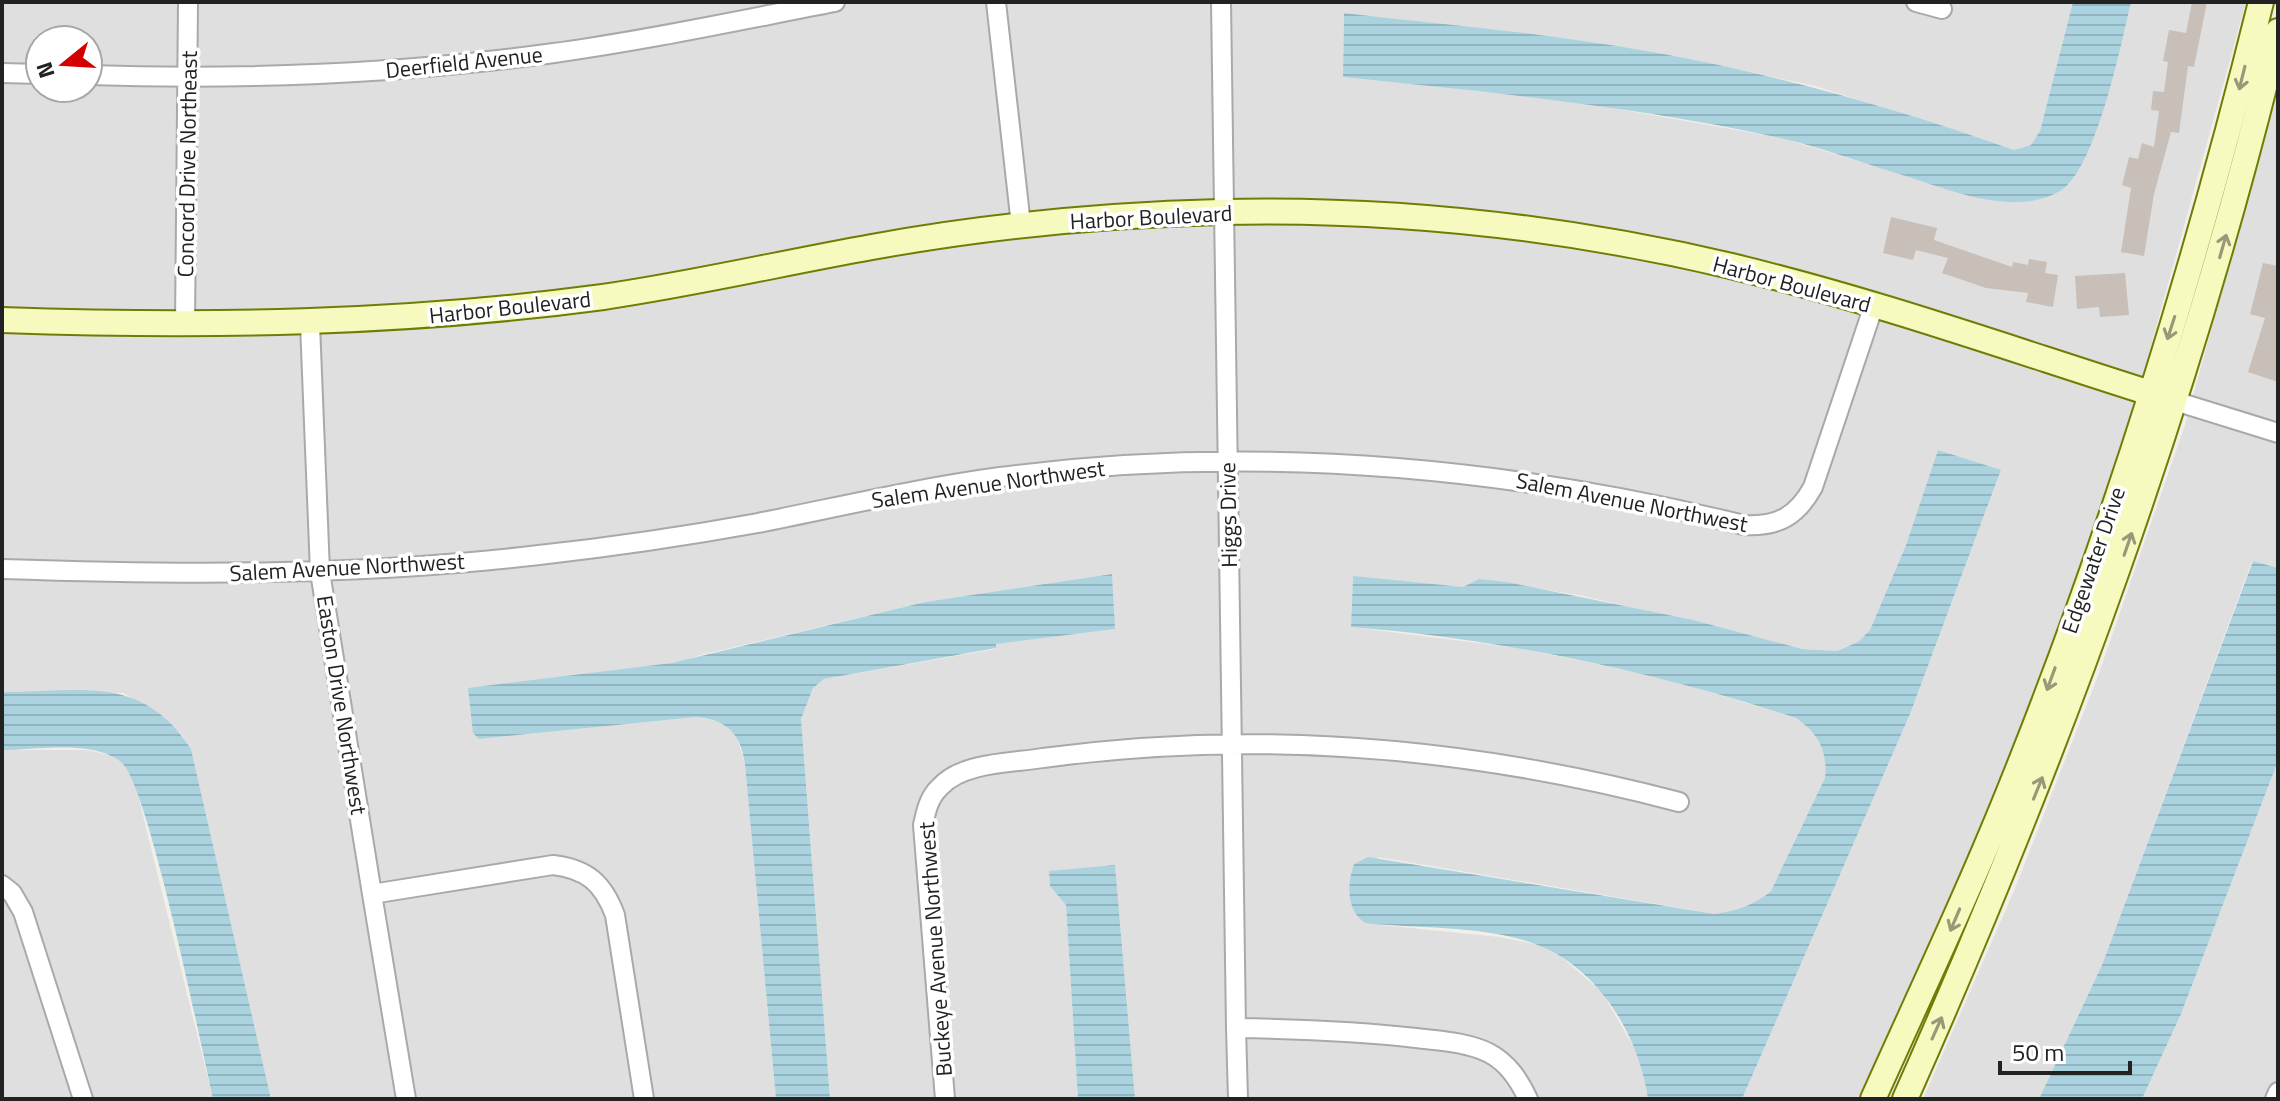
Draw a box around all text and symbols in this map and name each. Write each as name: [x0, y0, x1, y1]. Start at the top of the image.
north arrow: [24, 24, 104, 104]
street label: Deerfield Avenue: [384, 37, 544, 87]
street label: Concord Drive Northeast: [168, 50, 206, 278]
text: N: [26, 58, 64, 83]
one-way arrow: [2234, 64, 2249, 90]
street label: Harbor Boulevard: [1069, 196, 1233, 238]
one-way arrow: [2216, 234, 2231, 260]
street label: Harbor Boulevard: [1709, 247, 1875, 321]
street label: Harbor Boulevard: [427, 282, 593, 332]
one-way arrow: [2163, 314, 2178, 340]
street label: Salem Avenue Northwest: [869, 451, 1107, 517]
street label: Higgs Drive: [1210, 462, 1246, 568]
street label: Salem Avenue Northwest: [1513, 463, 1751, 541]
street label: Edgewater Drive: [2052, 482, 2134, 638]
one-way arrow: [2121, 532, 2136, 557]
street label: Salem Avenue Northwest: [229, 544, 466, 590]
street label: Easton Drive Northwest: [308, 593, 376, 817]
one-way arrow: [2043, 666, 2057, 690]
one-way arrow: [2031, 776, 2046, 801]
street label: Buckeye Avenue Northwest: [909, 820, 961, 1077]
one-way arrow: [1947, 908, 1962, 932]
one-way arrow: [1931, 1016, 1946, 1041]
scale bar: [2000, 1025, 2130, 1075]
text: 50 m: [2012, 1034, 2064, 1070]

